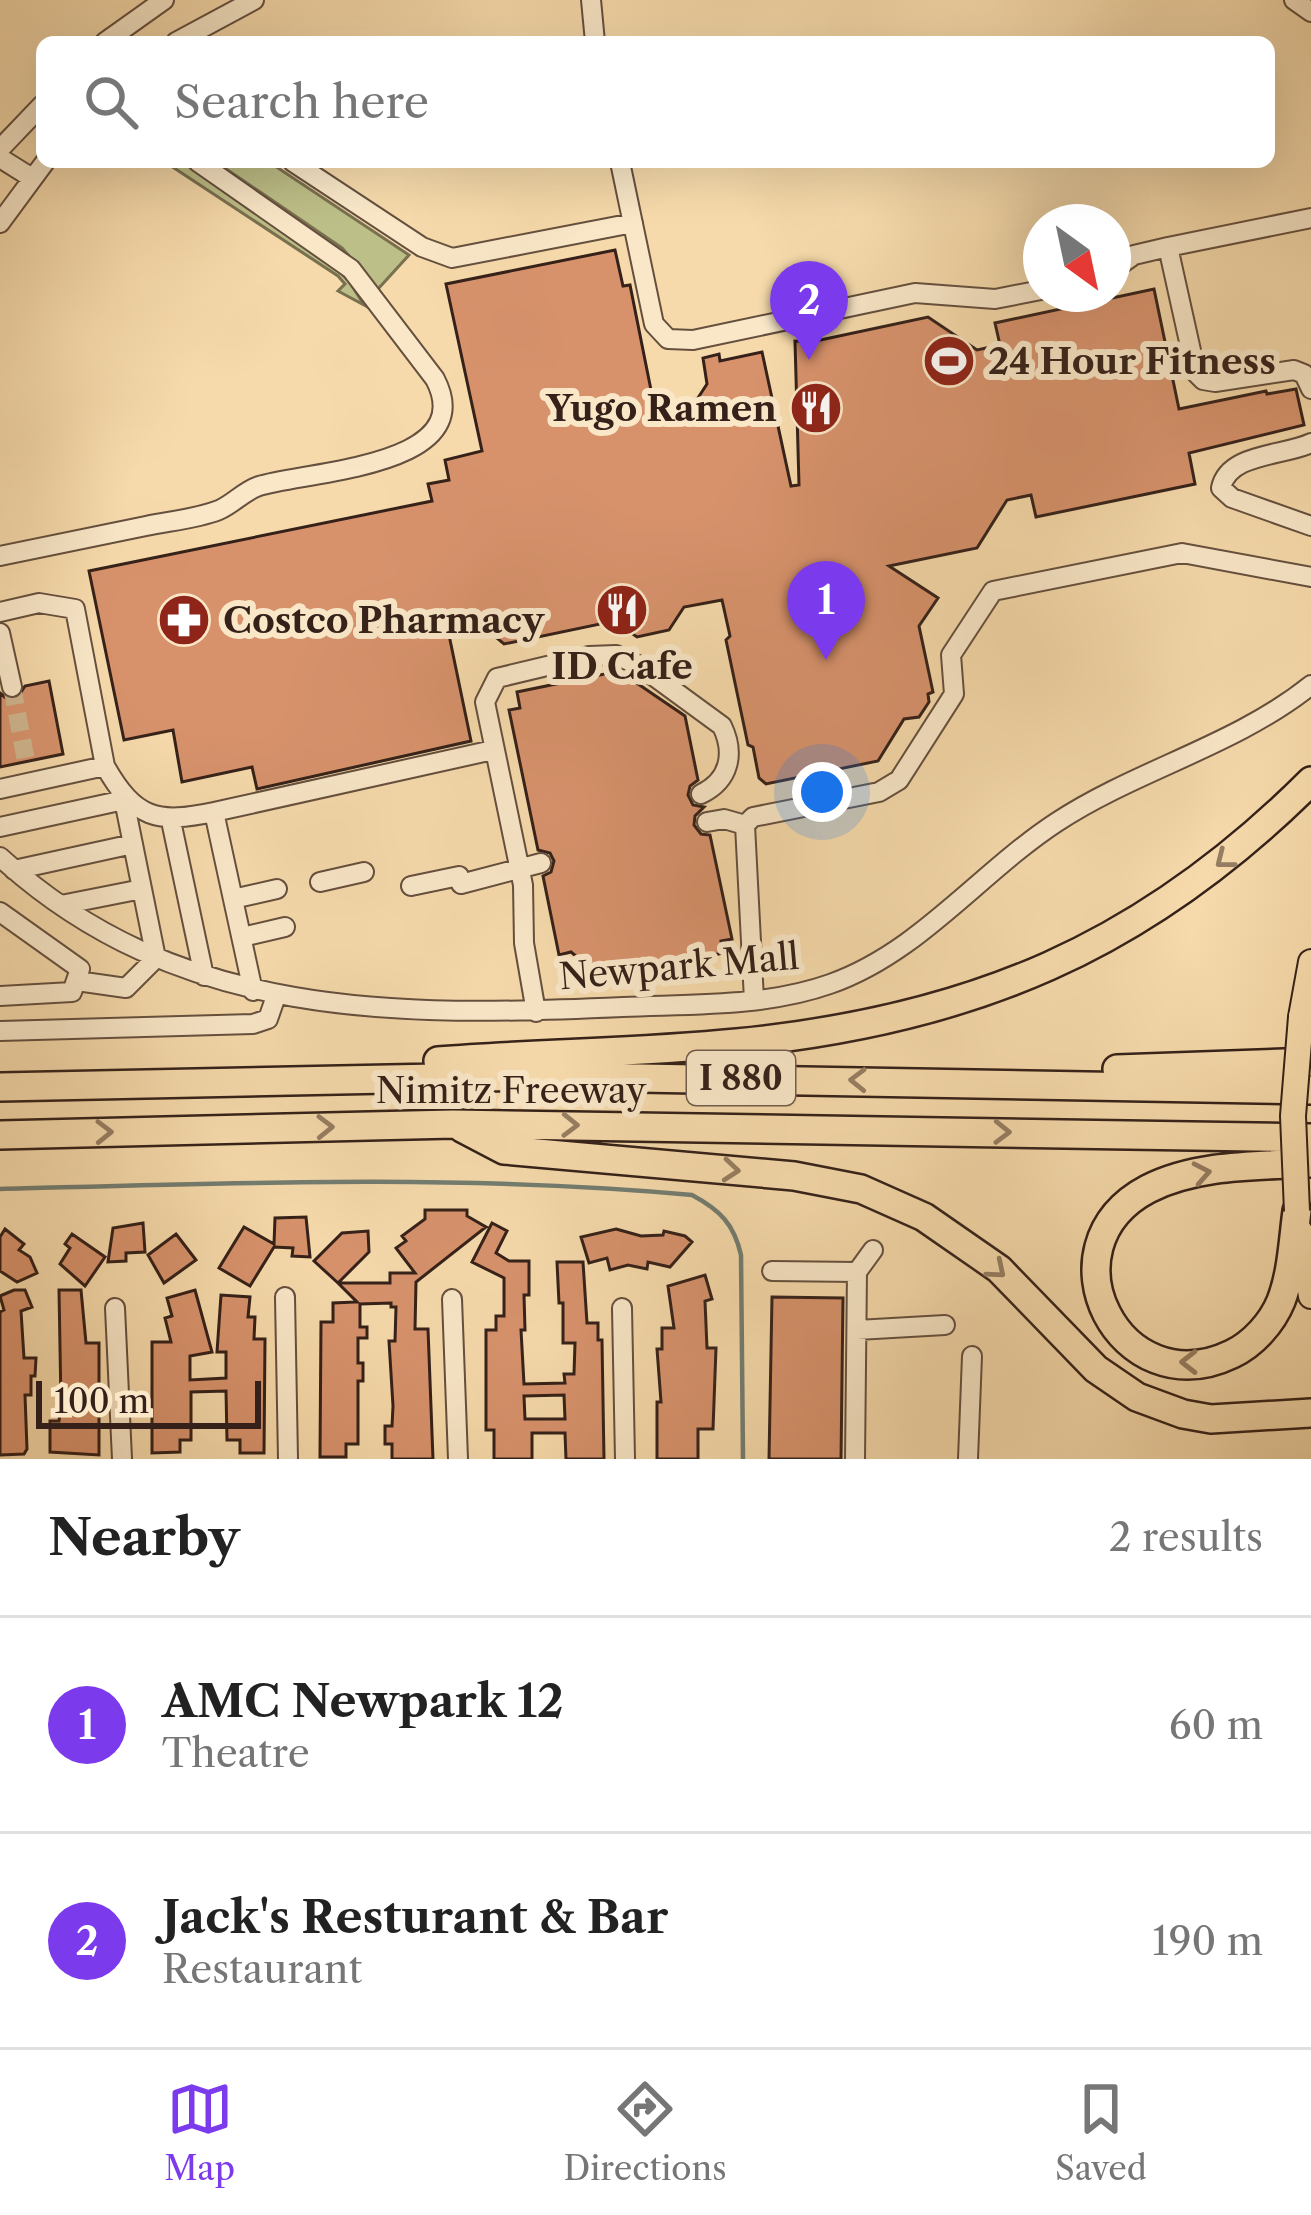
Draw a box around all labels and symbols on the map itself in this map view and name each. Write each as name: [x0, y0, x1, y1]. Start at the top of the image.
north arrow: [1023, 204, 1131, 312]
pin: 2: [770, 261, 848, 360]
sports icon: 24 Hour Fitness: [921, 333, 977, 389]
place label: 24 Hour Fitness: [988, 339, 1276, 383]
restaurant icon: Yugo Ramen: [788, 380, 844, 436]
place label: Yugo Ramen: [545, 386, 777, 430]
pin: 1: [787, 561, 865, 660]
restaurant icon: ID Cafe: [594, 582, 650, 638]
pharmacy icon: Costco Pharmacy: [156, 592, 212, 648]
place label: Costco Pharmacy: [223, 598, 545, 642]
place label: ID Cafe: [551, 644, 693, 688]
your location: [792, 762, 852, 822]
one-way arrow: [1216, 846, 1238, 867]
street label: Newpark Mall: [557, 934, 801, 998]
road number: I 880: [687, 1051, 795, 1105]
street label: Nimitz Freeway: [376, 1068, 647, 1112]
one-way arrow: [848, 1068, 867, 1094]
one-way arrow: [562, 1112, 580, 1138]
one-way arrow: [316, 1114, 335, 1140]
one-way arrow: [993, 1119, 1012, 1145]
one-way arrow: [95, 1120, 114, 1146]
one-way arrow: [722, 1157, 741, 1182]
one-way arrow: [1192, 1161, 1212, 1187]
one-way arrow: [983, 1255, 1005, 1277]
one-way arrow: [1179, 1349, 1197, 1375]
scale bar: [36, 1375, 261, 1428]

